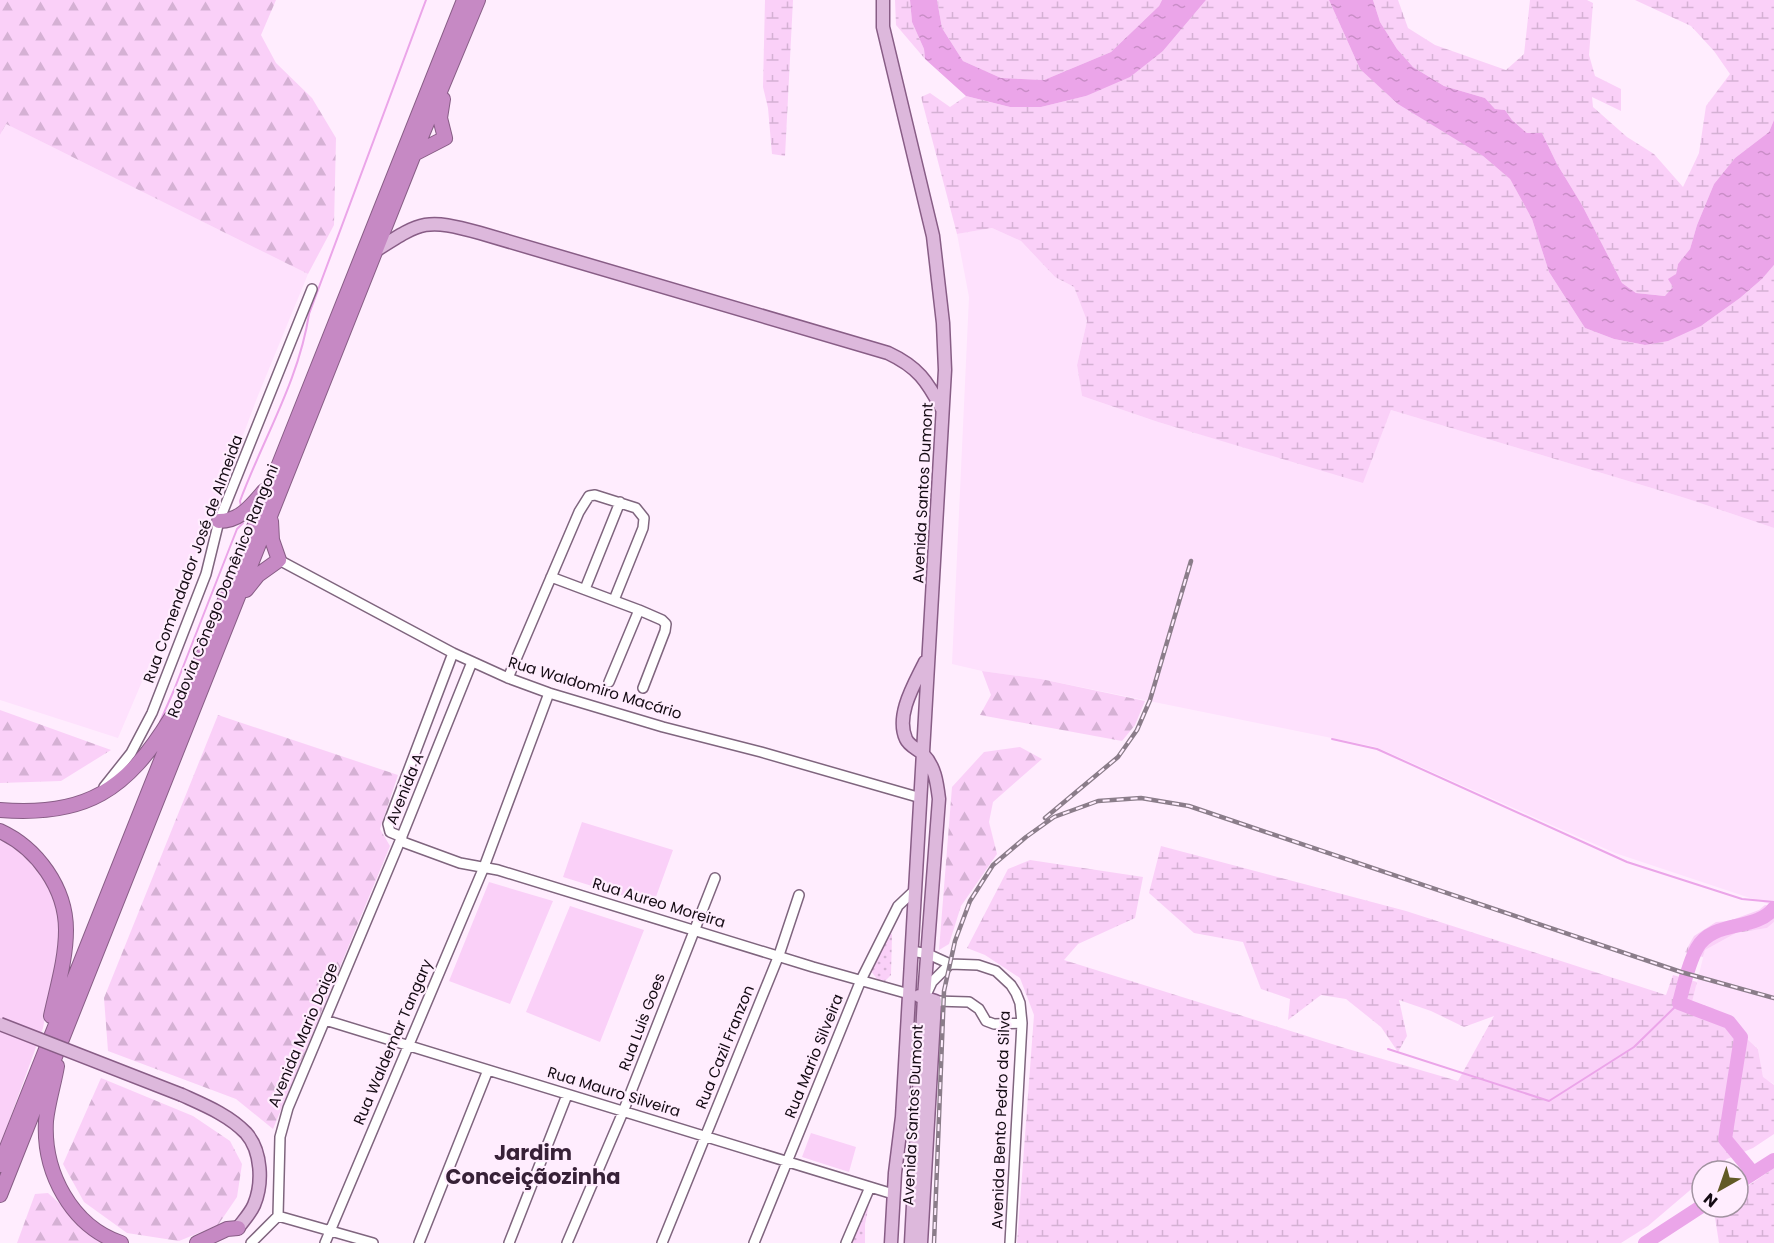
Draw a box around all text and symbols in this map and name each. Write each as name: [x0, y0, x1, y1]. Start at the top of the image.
street label: Avenida Santos Dumont: [907, 402, 938, 584]
street label: Rua Comendador José de Almeida: [138, 432, 247, 686]
street label: Rodovia Cônego Domênico Rangoni: [162, 461, 283, 721]
street label: Rua Waldomiro Macário: [506, 651, 685, 724]
street label: Avenida A: [381, 750, 428, 828]
street label: Rua Aureo Moreira: [590, 872, 728, 933]
street label: Rua Waldemar Tangary: [348, 955, 437, 1128]
street label: Avenida Mario Daige: [263, 959, 343, 1110]
street label: Rua Luis Goes: [613, 970, 670, 1074]
street label: Rua Cazil Franzon: [690, 982, 759, 1112]
street label: Rua Mario Silveira: [779, 991, 848, 1121]
street label: Avenida Bento Pedro da Silva: [986, 1010, 1015, 1230]
street label: Avenida Santos Dumont: [897, 1024, 928, 1206]
street label: Rua Mauro Silveira: [545, 1061, 683, 1122]
district label: Jardim Conceiçãozinha: [446, 1138, 620, 1191]
north arrow: [1690, 1159, 1750, 1219]
text: N: [1699, 1187, 1723, 1213]

